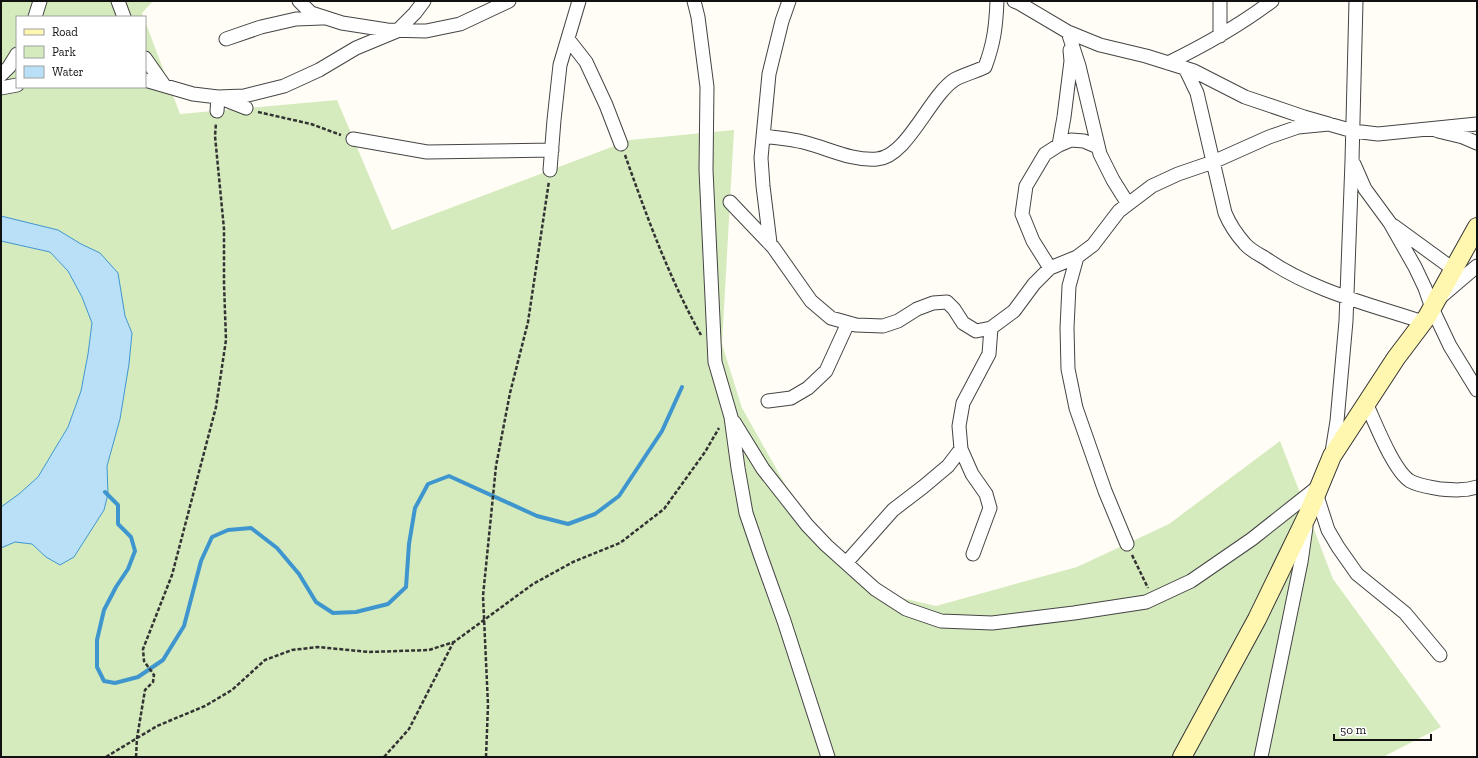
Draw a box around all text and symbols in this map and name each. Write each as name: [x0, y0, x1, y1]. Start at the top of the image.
legend: [16, 16, 146, 88]
text: Road: [52, 25, 78, 39]
text: Park: [52, 45, 77, 59]
text: Water: [52, 65, 84, 79]
scale bar: [1334, 716, 1431, 742]
text: 50 m: [1340, 723, 1367, 737]

